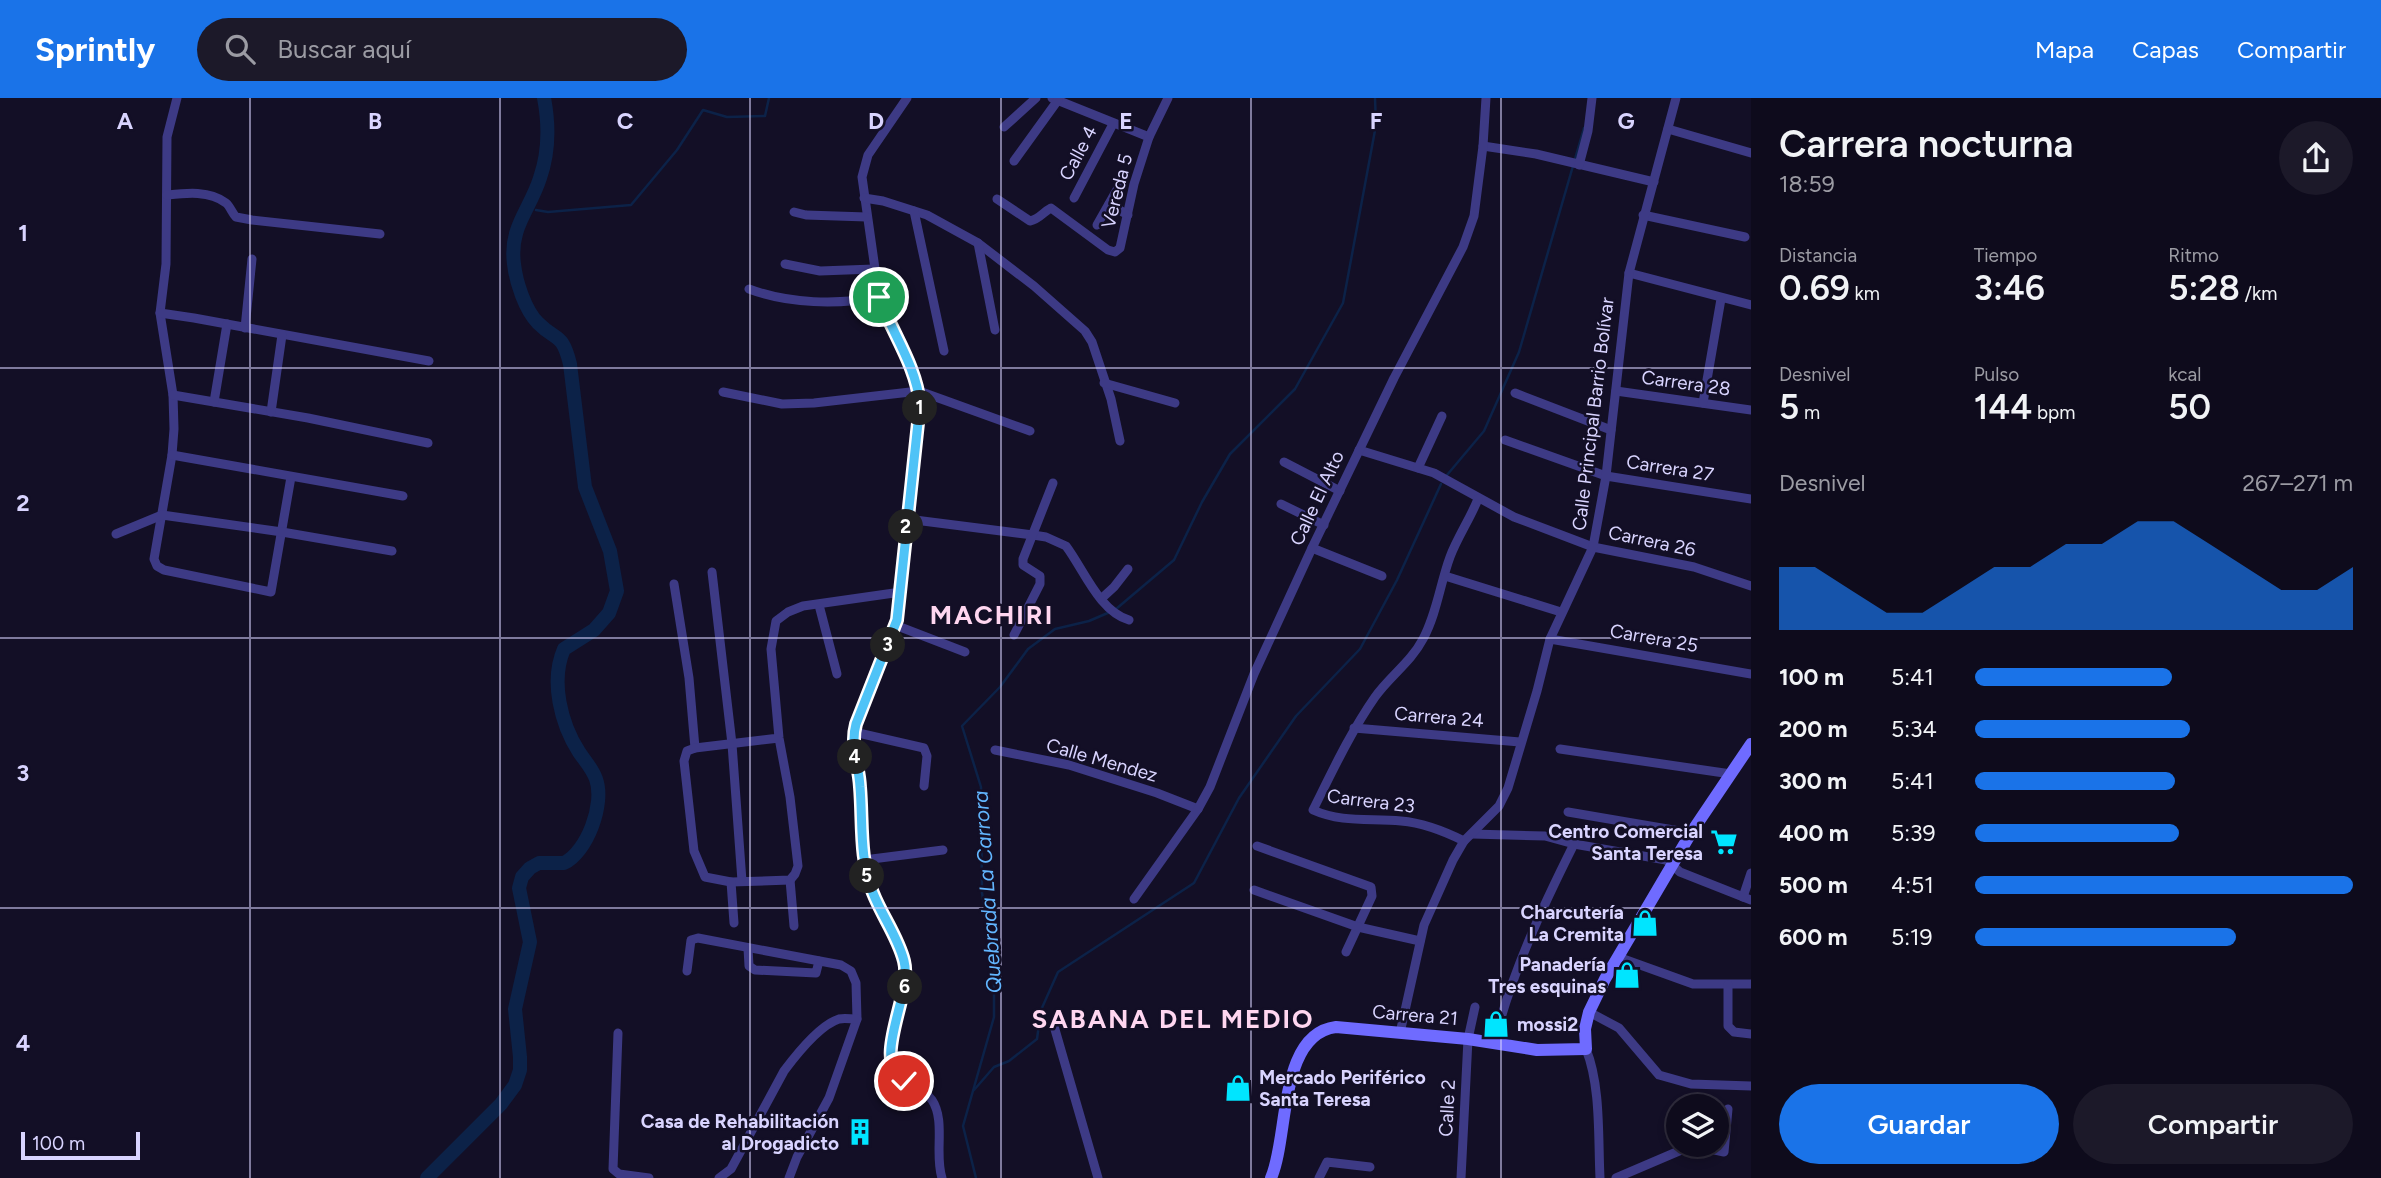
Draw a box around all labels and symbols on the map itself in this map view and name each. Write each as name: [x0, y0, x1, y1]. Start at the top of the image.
text: A: [117, 107, 134, 135]
text: B: [368, 107, 382, 135]
text: C: [617, 107, 634, 135]
text: D: [868, 107, 884, 135]
text: E: [1119, 107, 1133, 135]
text: F: [1370, 107, 1383, 135]
text: G: [1617, 107, 1635, 135]
street label: Calle 4: [1054, 122, 1102, 184]
street label: Vereda 5: [1097, 151, 1137, 231]
text: 1: [18, 219, 28, 247]
pin: [849, 267, 909, 327]
street label: Calle Principal Barrio Bolívar: [1567, 295, 1619, 532]
street label: Carrera 28: [1640, 365, 1732, 401]
pin: 1: [902, 390, 937, 426]
street label: Calle El Alto: [1285, 447, 1349, 549]
street label: Carrera 27: [1625, 450, 1715, 486]
text: 2: [16, 489, 30, 517]
pin: 2: [888, 510, 923, 544]
street label: Carrera 26: [1606, 521, 1698, 562]
district label: MACHIRI: [930, 599, 1054, 631]
street label: Carrera 25: [1608, 619, 1700, 657]
pin: 3: [870, 628, 906, 662]
street label: Carrera 24: [1393, 702, 1485, 732]
street label: Calle Mendez: [1044, 733, 1160, 787]
pin: 4: [838, 740, 872, 774]
text: 3: [17, 759, 29, 787]
street label: Carrera 23: [1326, 784, 1416, 818]
water label: Quebrada La Carrora: [967, 790, 1007, 994]
place label: Centro Comercial Santa Teresa: [1548, 820, 1703, 865]
supermarket icon: Centro Comercial Santa Teresa: [1709, 827, 1739, 857]
pin: 5: [850, 858, 884, 894]
place label: Charcutería La Cremita: [1521, 901, 1624, 946]
shop icon: Charcutería La Cremita: [1630, 908, 1660, 938]
place label: Panadería Tres esquinas: [1488, 953, 1606, 998]
shop icon: Panadería Tres esquinas: [1612, 960, 1642, 990]
pin: 6: [888, 970, 922, 1004]
street label: Carrera 21: [1371, 1000, 1459, 1030]
district label: SABANA DEL MEDIO: [1031, 1003, 1315, 1035]
shop icon: mossi2: [1481, 1009, 1511, 1039]
place label: mossi2: [1517, 1013, 1578, 1036]
text: 4: [16, 1029, 30, 1057]
pin: [874, 1051, 934, 1111]
place label: Mercado Periférico Santa Teresa: [1259, 1066, 1426, 1111]
shop icon: Mercado Periférico Santa Teresa: [1223, 1073, 1253, 1103]
street label: Calle 2: [1434, 1079, 1460, 1137]
place label: Casa de Rehabilitación al Drogadicto: [641, 1110, 839, 1155]
building icon: Casa de Rehabilitación al Drogadicto: [845, 1117, 875, 1147]
scale bar: [21, 1129, 140, 1161]

